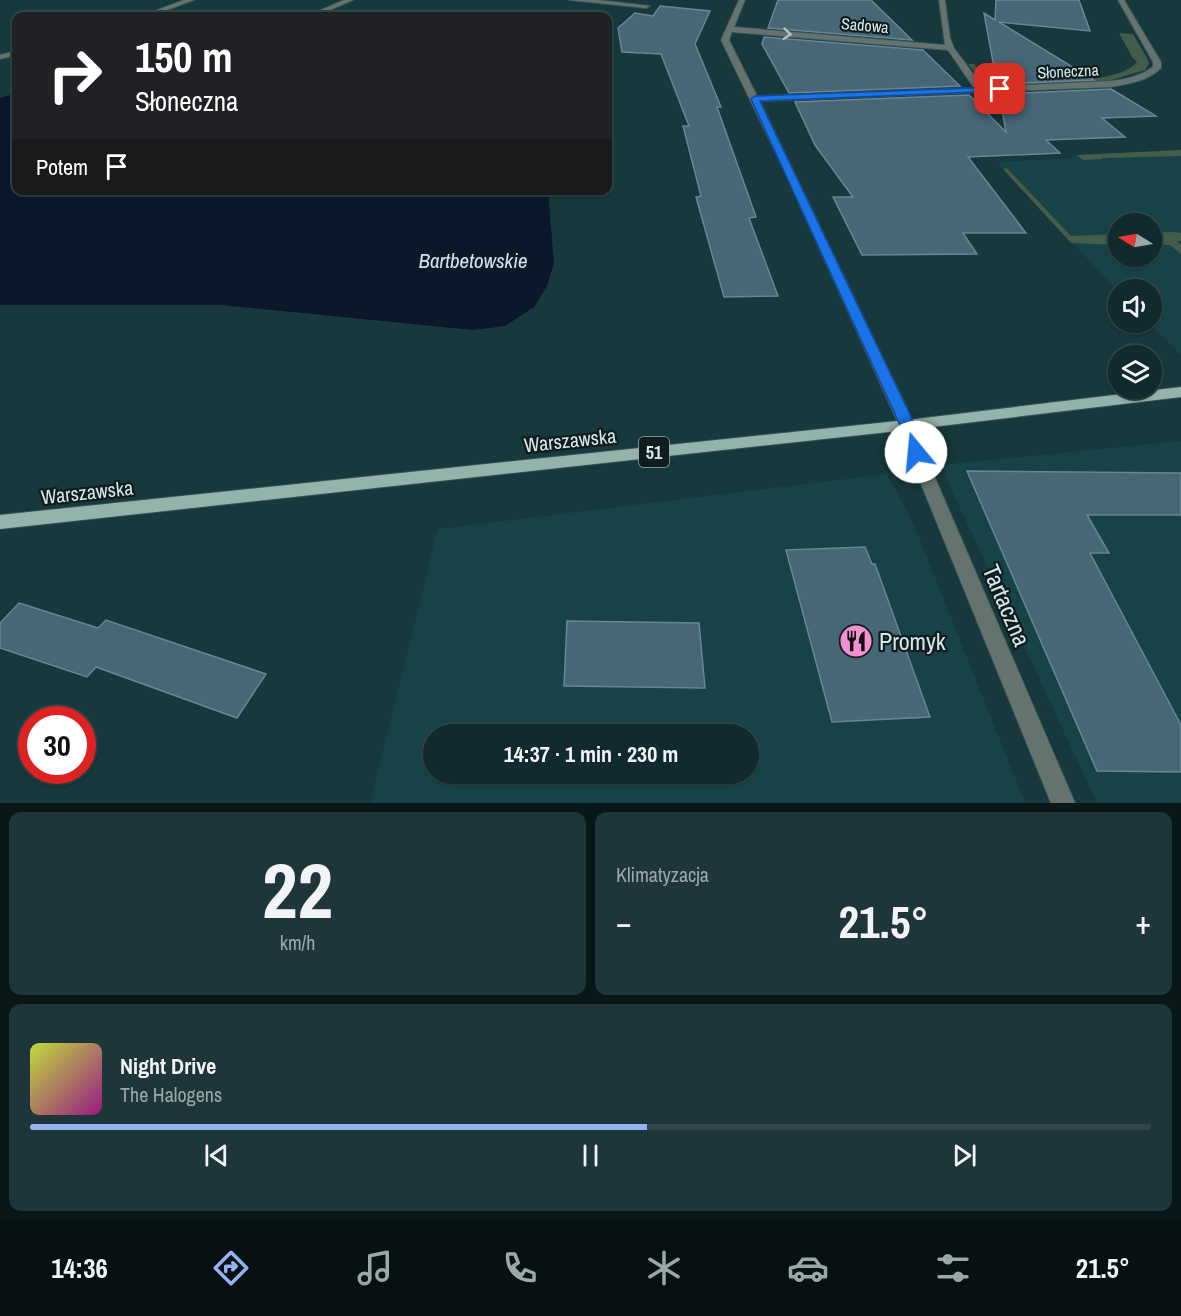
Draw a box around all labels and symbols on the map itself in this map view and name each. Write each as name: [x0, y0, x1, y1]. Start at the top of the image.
street label: Sadowa: [840, 12, 890, 38]
one-way arrow: [782, 27, 791, 40]
street label: Słoneczna: [1037, 58, 1100, 84]
pin: [974, 63, 1025, 114]
north arrow: [1108, 213, 1162, 267]
water label: Bartbetowskie: [418, 246, 528, 275]
position arrow: [884, 420, 948, 484]
street label: Warszawska: [523, 422, 617, 458]
road number: 51: [639, 437, 669, 467]
street label: Warszawska: [40, 474, 134, 510]
street label: Tartaczna: [976, 559, 1038, 651]
restaurant icon: Promyk: [838, 623, 874, 659]
place label: Promyk: [879, 625, 946, 657]
speed limit sign: 30: [18, 706, 96, 784]

